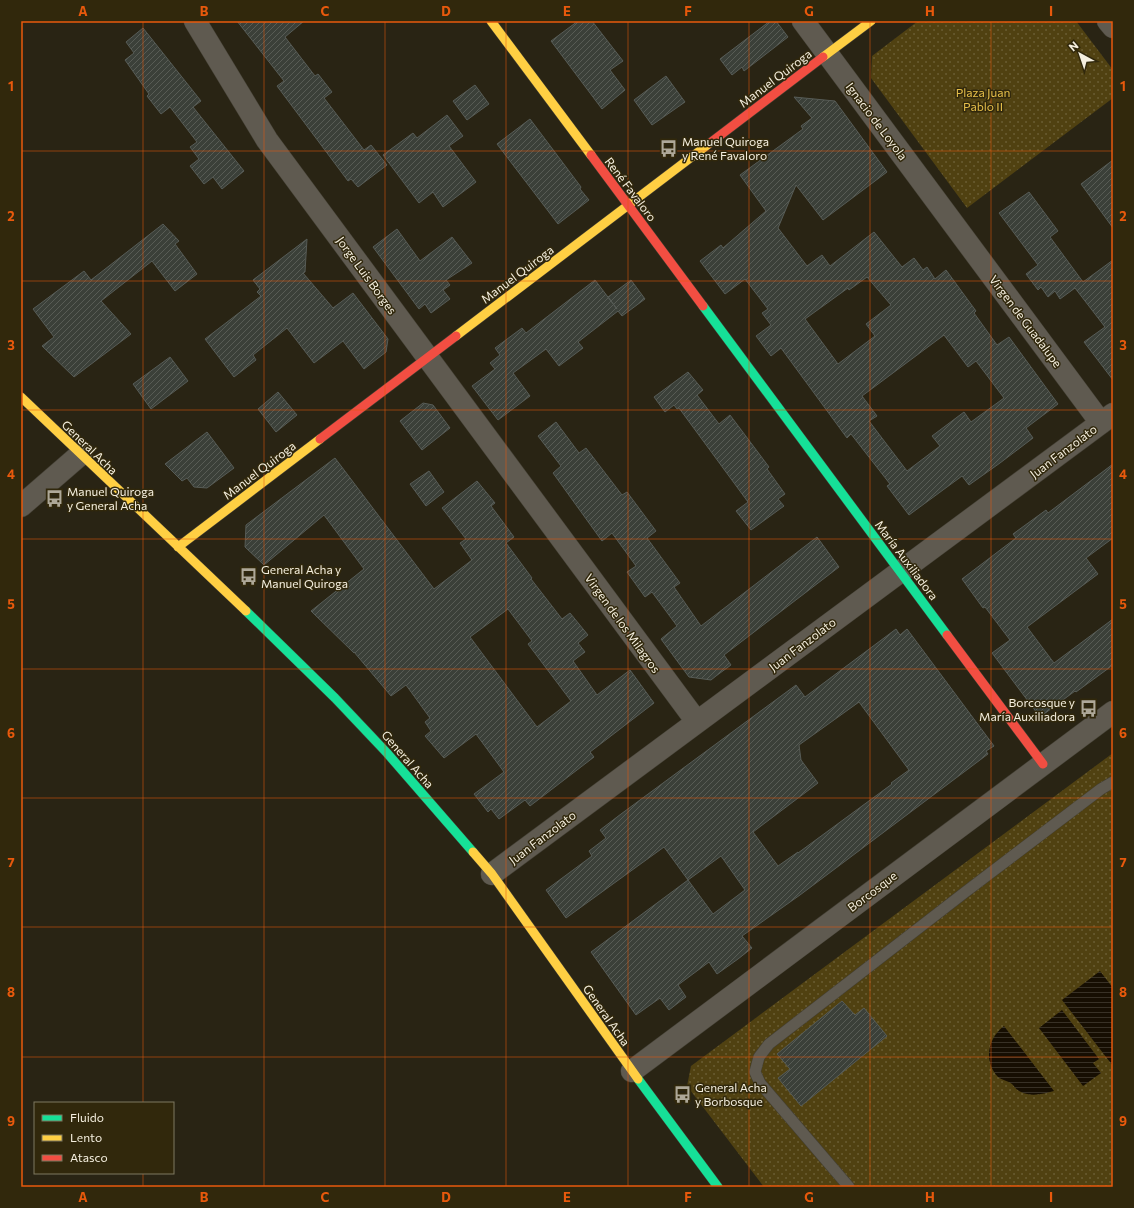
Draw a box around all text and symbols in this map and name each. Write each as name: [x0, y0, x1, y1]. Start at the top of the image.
text: A: [78, 3, 88, 19]
text: B: [200, 3, 209, 19]
text: C: [321, 3, 330, 19]
text: D: [441, 3, 451, 19]
text: E: [563, 3, 571, 19]
text: F: [684, 3, 692, 19]
text: G: [804, 3, 814, 19]
text: H: [925, 3, 935, 19]
text: I: [1049, 3, 1053, 19]
north arrow: [1060, 34, 1100, 74]
text: N: [1066, 38, 1081, 54]
street label: Manuel Quiroga: [736, 46, 814, 110]
text: 1: [8, 78, 14, 94]
text: 1: [1120, 78, 1126, 94]
street label: Ignacio de Loyola: [843, 80, 911, 162]
park label: Plaza Juan Pablo II: [956, 85, 1010, 113]
place label: Manuel Quiroga y René Favaloro: [682, 134, 769, 162]
bus stop icon: Manuel Quiroga y René Favaloro: [659, 138, 679, 158]
street label: René Favaloro: [602, 154, 660, 224]
text: 2: [7, 208, 15, 224]
text: 2: [1119, 208, 1127, 224]
street label: Jorge Luis Borges: [333, 233, 400, 317]
street label: Manuel Quiroga: [478, 242, 556, 306]
street label: Virgen de Guadalupe: [987, 272, 1065, 370]
text: 3: [7, 337, 15, 353]
text: 3: [1119, 337, 1127, 353]
street label: General Acha: [59, 417, 121, 477]
street label: Juan Fanzolato: [1027, 421, 1100, 481]
street label: Manuel Quiroga: [220, 438, 298, 502]
text: 4: [7, 466, 15, 482]
text: 4: [1119, 466, 1127, 482]
place label: Manuel Quiroga y General Acha: [67, 484, 154, 512]
bus stop icon: Manuel Quiroga y General Acha: [44, 488, 64, 508]
street label: María Auxiliadora: [873, 517, 941, 603]
place label: General Acha y Manuel Quiroga: [261, 562, 348, 590]
bus stop icon: General Acha y Manuel Quiroga: [238, 566, 258, 586]
street label: Virgen de los Milagros: [582, 571, 664, 675]
text: 5: [7, 596, 15, 612]
text: 5: [1119, 596, 1127, 612]
street label: Juan Fanzolato: [766, 614, 839, 674]
place label: Borcosque y María Auxiliadora: [979, 695, 1075, 723]
bus stop icon: Borcosque y María Auxiliadora: [1078, 699, 1098, 719]
text: 6: [7, 725, 15, 741]
text: 6: [1119, 725, 1127, 741]
street label: General Acha: [379, 727, 437, 791]
street label: Juan Fanzolato: [506, 807, 579, 867]
text: 7: [7, 854, 15, 870]
text: 7: [1119, 854, 1127, 870]
street label: Borcosque: [845, 868, 899, 914]
street label: General Acha: [581, 982, 633, 1048]
text: 8: [7, 984, 15, 1000]
text: 8: [1119, 984, 1127, 1000]
place label: General Acha y Borbosque: [695, 1080, 767, 1108]
bus stop icon: General Acha y Borbosque: [672, 1084, 692, 1104]
legend: [34, 1102, 174, 1174]
text: Fluido: [70, 1110, 104, 1124]
text: 9: [7, 1113, 15, 1129]
text: 9: [1119, 1113, 1127, 1129]
text: Lento: [70, 1130, 102, 1144]
text: Atasco: [70, 1150, 108, 1164]
text: A: [78, 1189, 88, 1205]
text: B: [200, 1189, 209, 1205]
text: C: [321, 1189, 330, 1205]
text: D: [441, 1189, 451, 1205]
text: E: [563, 1189, 571, 1205]
text: F: [684, 1189, 692, 1205]
text: G: [804, 1189, 814, 1205]
text: H: [925, 1189, 935, 1205]
text: I: [1049, 1189, 1053, 1205]

